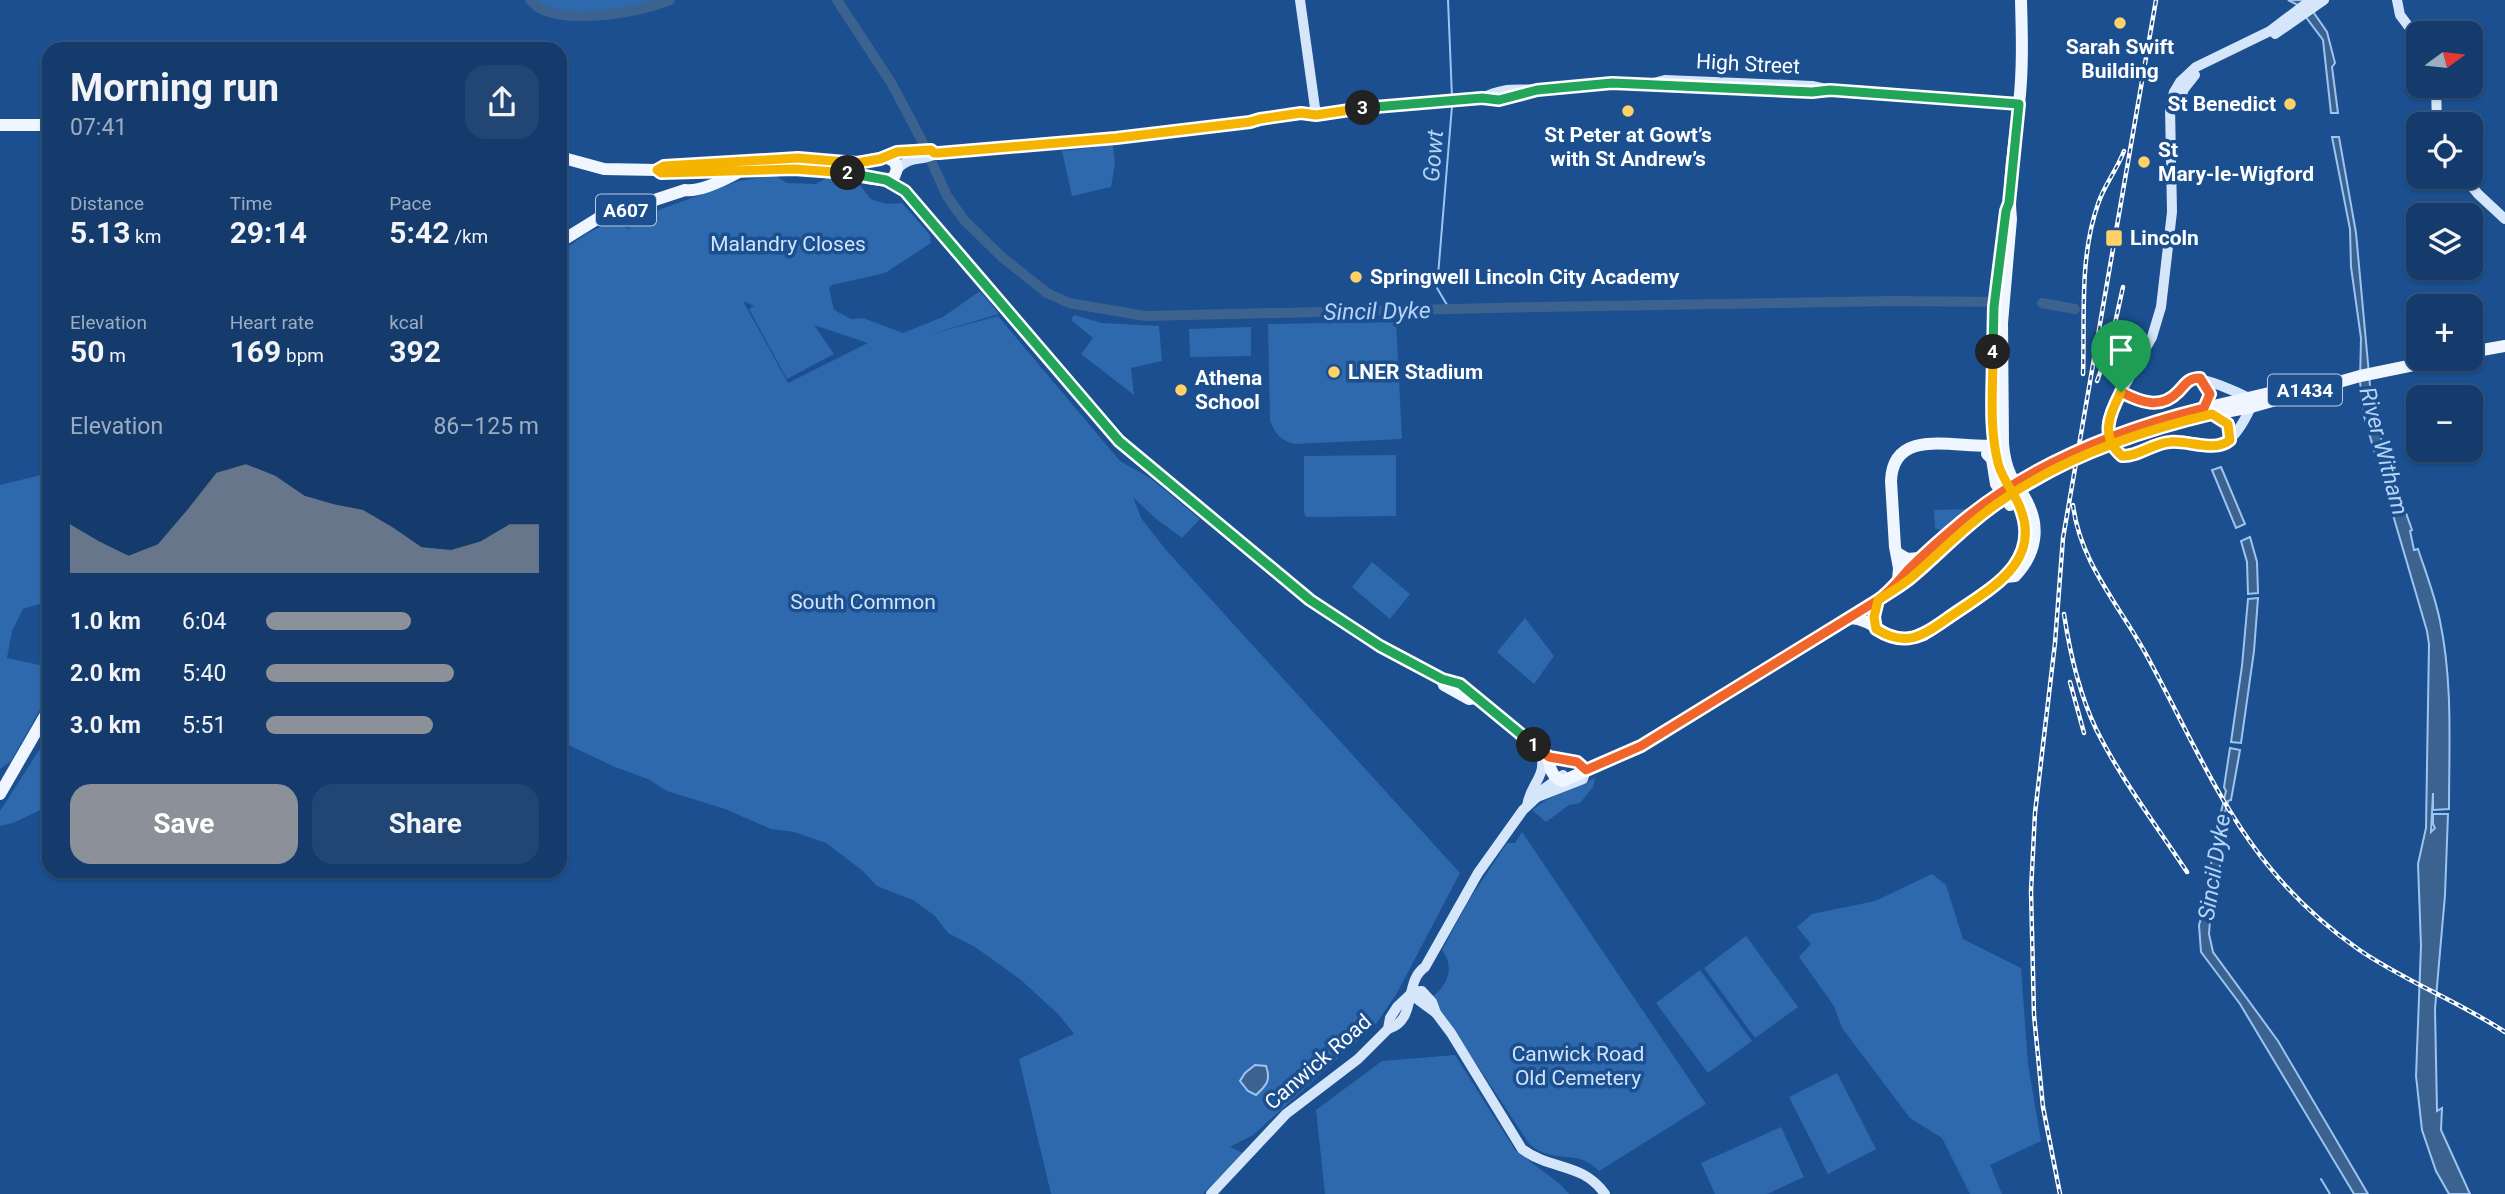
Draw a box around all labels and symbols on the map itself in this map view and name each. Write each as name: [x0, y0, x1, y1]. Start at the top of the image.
marker: Sarah Swift Building: [2112, 15, 2128, 31]
north arrow: [2406, 21, 2483, 98]
place label: Sarah Swift Building: [2066, 35, 2174, 83]
street label: High Street: [1695, 49, 1801, 79]
pin: 3: [1346, 90, 1380, 126]
place label: St Benedict: [2167, 92, 2276, 116]
marker: St Benedict: [2282, 96, 2298, 112]
marker: St Peter at Gowt’s with St Andrew’s: [1620, 103, 1636, 119]
place label: St Peter at Gowt’s with St Andrew’s: [1544, 123, 1712, 171]
water label: Gowt: [1418, 128, 1449, 183]
place label: St Mary-le-Wigford: [2158, 138, 2314, 186]
marker: St Mary-le-Wigford: [2136, 154, 2152, 170]
pin: 2: [830, 156, 866, 190]
road number: A607: [596, 194, 656, 226]
place label: Lincoln: [2130, 226, 2199, 250]
marker: Lincoln: [2104, 228, 2124, 248]
park label: Malandry Closes: [710, 232, 866, 256]
place label: Springwell Lincoln City Academy: [1370, 265, 1680, 289]
marker: Springwell Lincoln City Academy: [1348, 269, 1364, 285]
water label: Sincil Dyke: [1323, 297, 1431, 326]
pin: [2091, 320, 2151, 392]
pin: 4: [1976, 334, 2010, 370]
place label: LNER Stadium: [1348, 360, 1483, 384]
marker: LNER Stadium: [1326, 364, 1342, 380]
place label: Athena School: [1195, 366, 1262, 414]
road number: A1434: [2268, 374, 2342, 406]
marker: Athena School: [1173, 382, 1189, 398]
water label: River Witham: [2353, 384, 2414, 518]
park label: South Common: [790, 590, 936, 614]
pin: 1: [1516, 728, 1552, 762]
water label: Sincil Dyke: [2193, 812, 2236, 922]
street label: Canwick Road: [1260, 1009, 1376, 1115]
park label: Canwick Road Old Cemetery: [1512, 1042, 1644, 1090]

